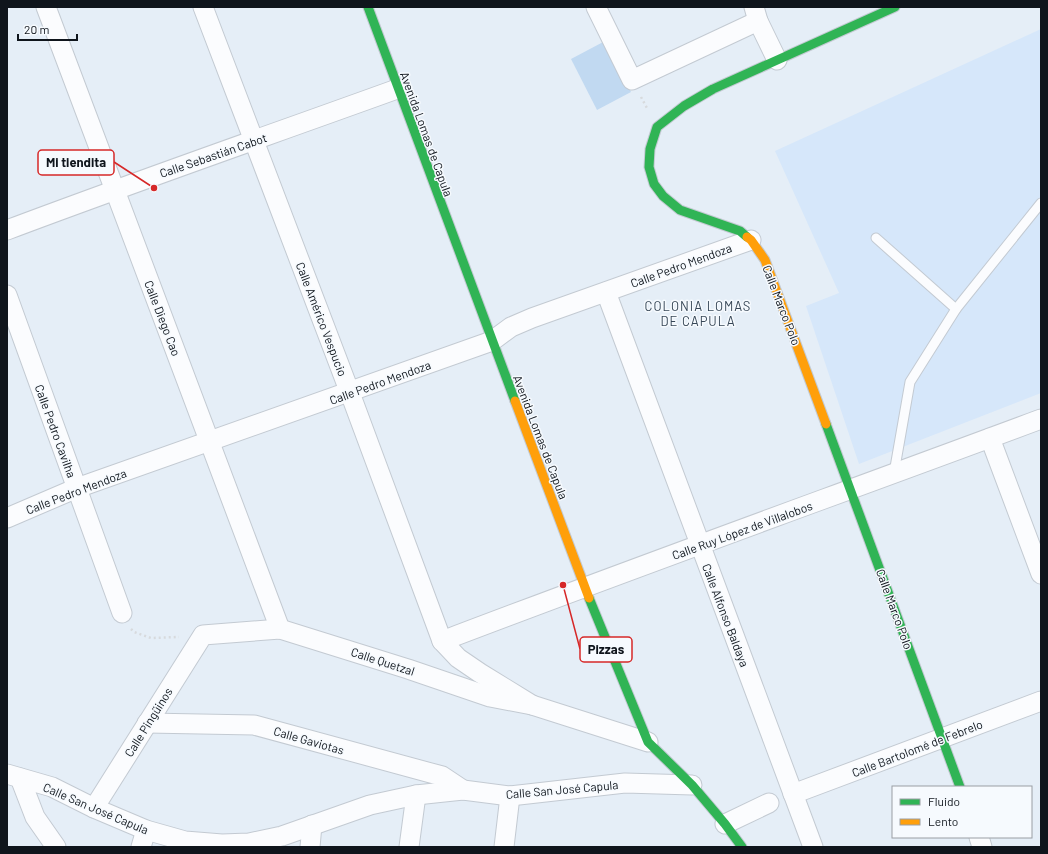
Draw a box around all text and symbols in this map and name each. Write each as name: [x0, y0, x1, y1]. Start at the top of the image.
scale bar: [18, 16, 77, 42]
text: 20 m: [24, 22, 50, 36]
street label: Avenida Lomas de Capula: [398, 70, 456, 198]
street label: Calle Sebastián Cabot: [158, 130, 268, 180]
callout: Mi tiendita: [38, 150, 114, 175]
text: Mi tiendita: [46, 154, 106, 170]
street label: Calle Pedro Mendoza: [628, 240, 734, 290]
street label: Calle Américo Vespucio: [294, 260, 350, 378]
street label: Calle Marco Polo: [760, 263, 804, 347]
street label: Calle Diego Cao: [142, 278, 184, 358]
district label: COLONIA LOMAS DE CAPULA: [645, 298, 751, 329]
street label: Calle Pedro Mendoza: [327, 357, 433, 407]
street label: Avenida Lomas de Capula: [511, 373, 571, 501]
street label: Calle Pedro Cavilha: [33, 383, 79, 479]
street label: Calle Pedro Mendoza: [24, 465, 128, 517]
street label: Calle Ruy López de Villalobos: [670, 498, 814, 562]
street label: Calle Alfonso Baldaya: [700, 561, 752, 669]
street label: Calle Marco Polo: [874, 567, 916, 651]
callout: Pizzas: [580, 637, 632, 662]
text: Pizzas: [588, 641, 625, 657]
street label: Calle Quetzal: [349, 644, 417, 678]
street label: Calle Pingüinos: [121, 685, 175, 759]
street label: Calle Bartolomé de Febrelo: [850, 717, 984, 779]
street label: Calle Gaviotas: [272, 723, 346, 757]
street label: Calle San José Capula: [505, 777, 619, 801]
street label: Calle San José Capula: [41, 779, 151, 837]
legend: [892, 786, 1032, 838]
text: Fluido: [928, 794, 960, 808]
text: Lento: [928, 814, 958, 828]

